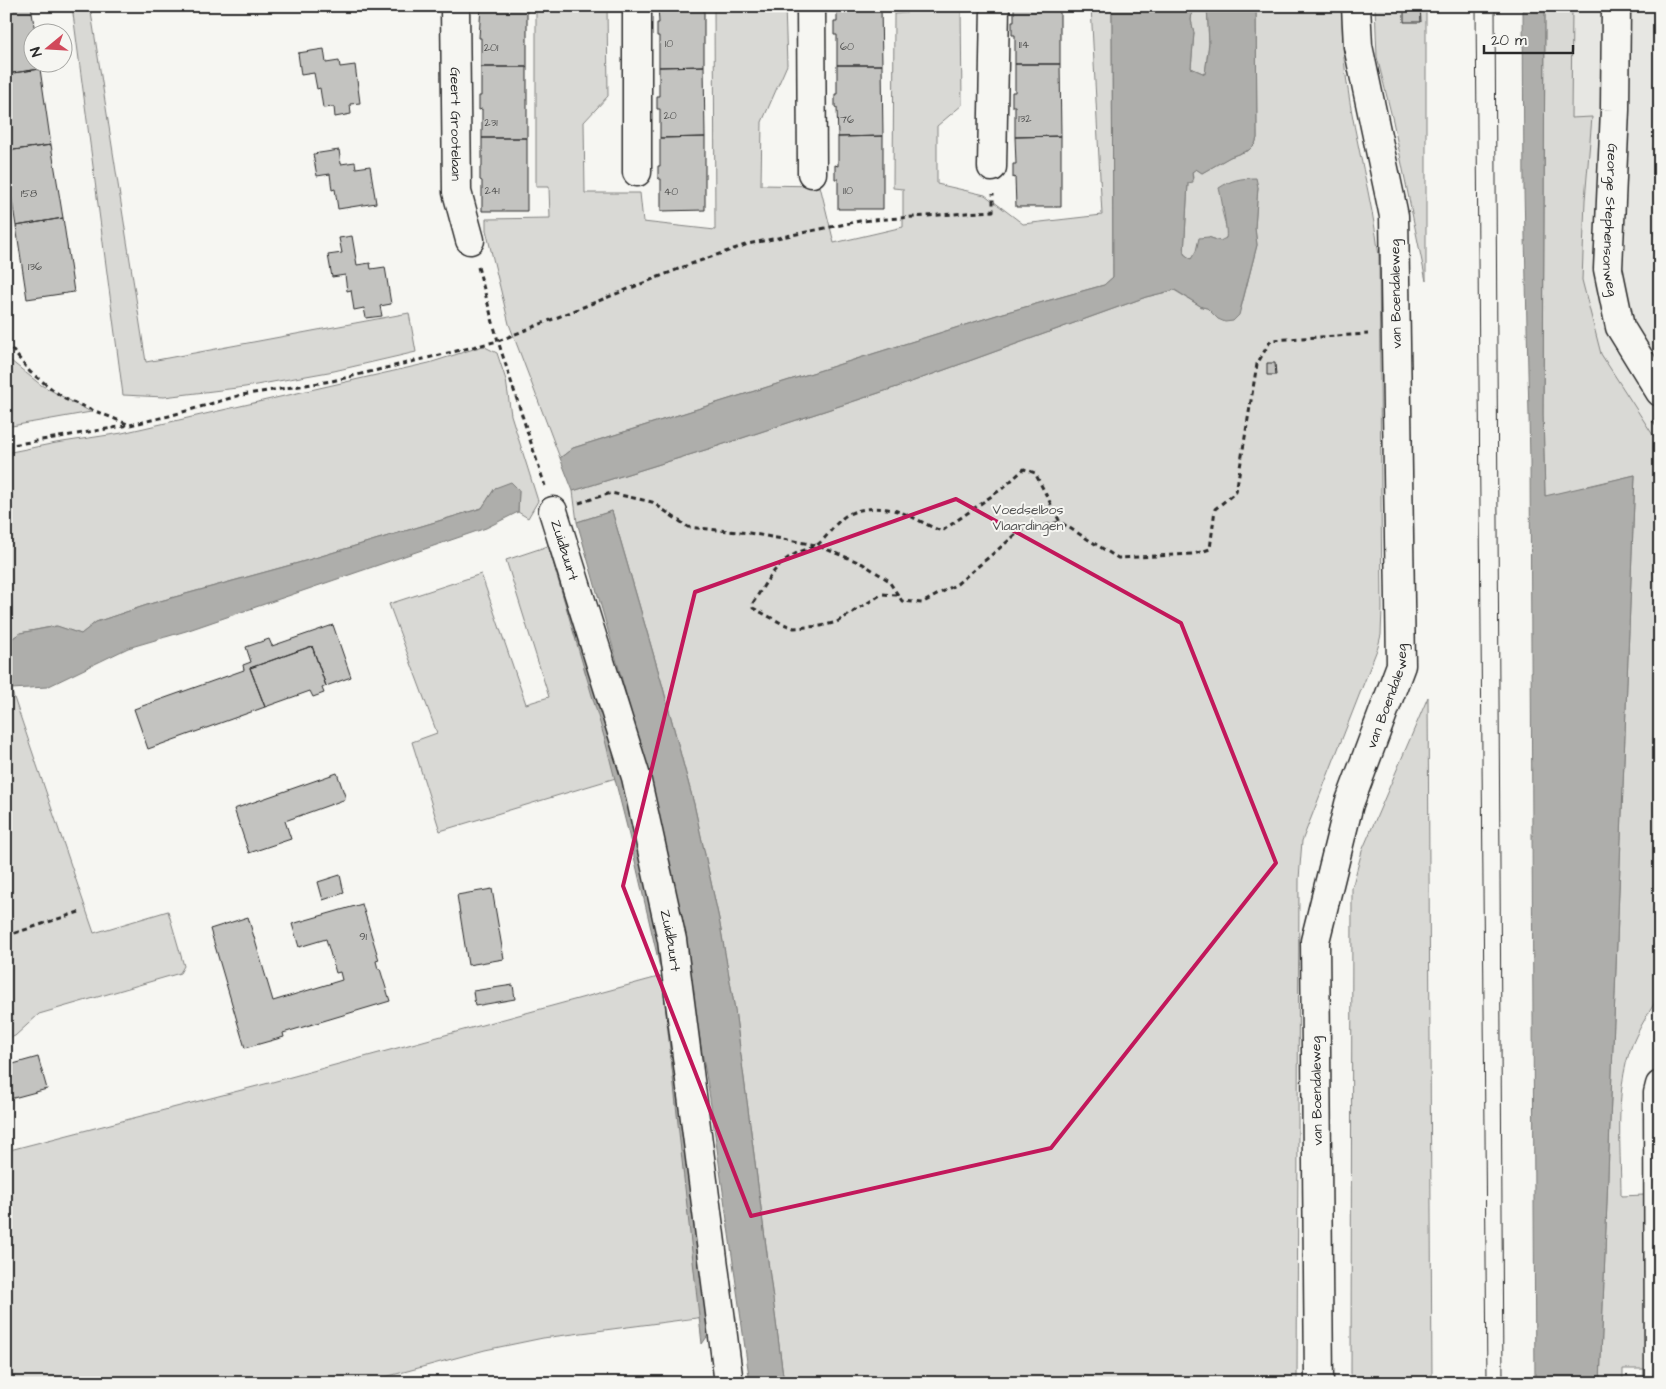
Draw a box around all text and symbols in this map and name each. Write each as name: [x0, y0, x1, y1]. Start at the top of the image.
north arrow: [22, 22, 72, 72]
scale bar: [1484, 22, 1572, 54]
text: 20 m: [1491, 30, 1527, 51]
house number: 10: [665, 36, 673, 51]
house number: 114: [1019, 37, 1030, 52]
house number: 60: [840, 39, 854, 54]
house number: 201: [484, 40, 499, 55]
text: N: [26, 44, 47, 59]
street label: Geert Grootelaan: [445, 67, 466, 181]
house number: 20: [663, 108, 677, 123]
house number: 132: [1018, 111, 1032, 126]
house number: 76: [840, 112, 854, 127]
house number: 231: [484, 115, 498, 130]
street label: George Stephensonweg: [1597, 143, 1623, 298]
house number: 241: [484, 183, 500, 198]
house number: 110: [843, 183, 853, 198]
house number: 40: [664, 184, 678, 199]
house number: 158: [21, 186, 37, 201]
street label: van Boendaleweg: [1385, 239, 1407, 349]
house number: 136: [28, 259, 42, 274]
park label: Voedselbos Vlaardingen: [992, 500, 1064, 536]
street label: Zuidbuurt: [545, 517, 583, 584]
street label: van Boendaleweg: [1362, 644, 1412, 752]
street label: Zuidbuurt: [655, 908, 685, 973]
house number: 91: [359, 929, 367, 944]
street label: van Boendaleweg: [1306, 1036, 1328, 1146]

